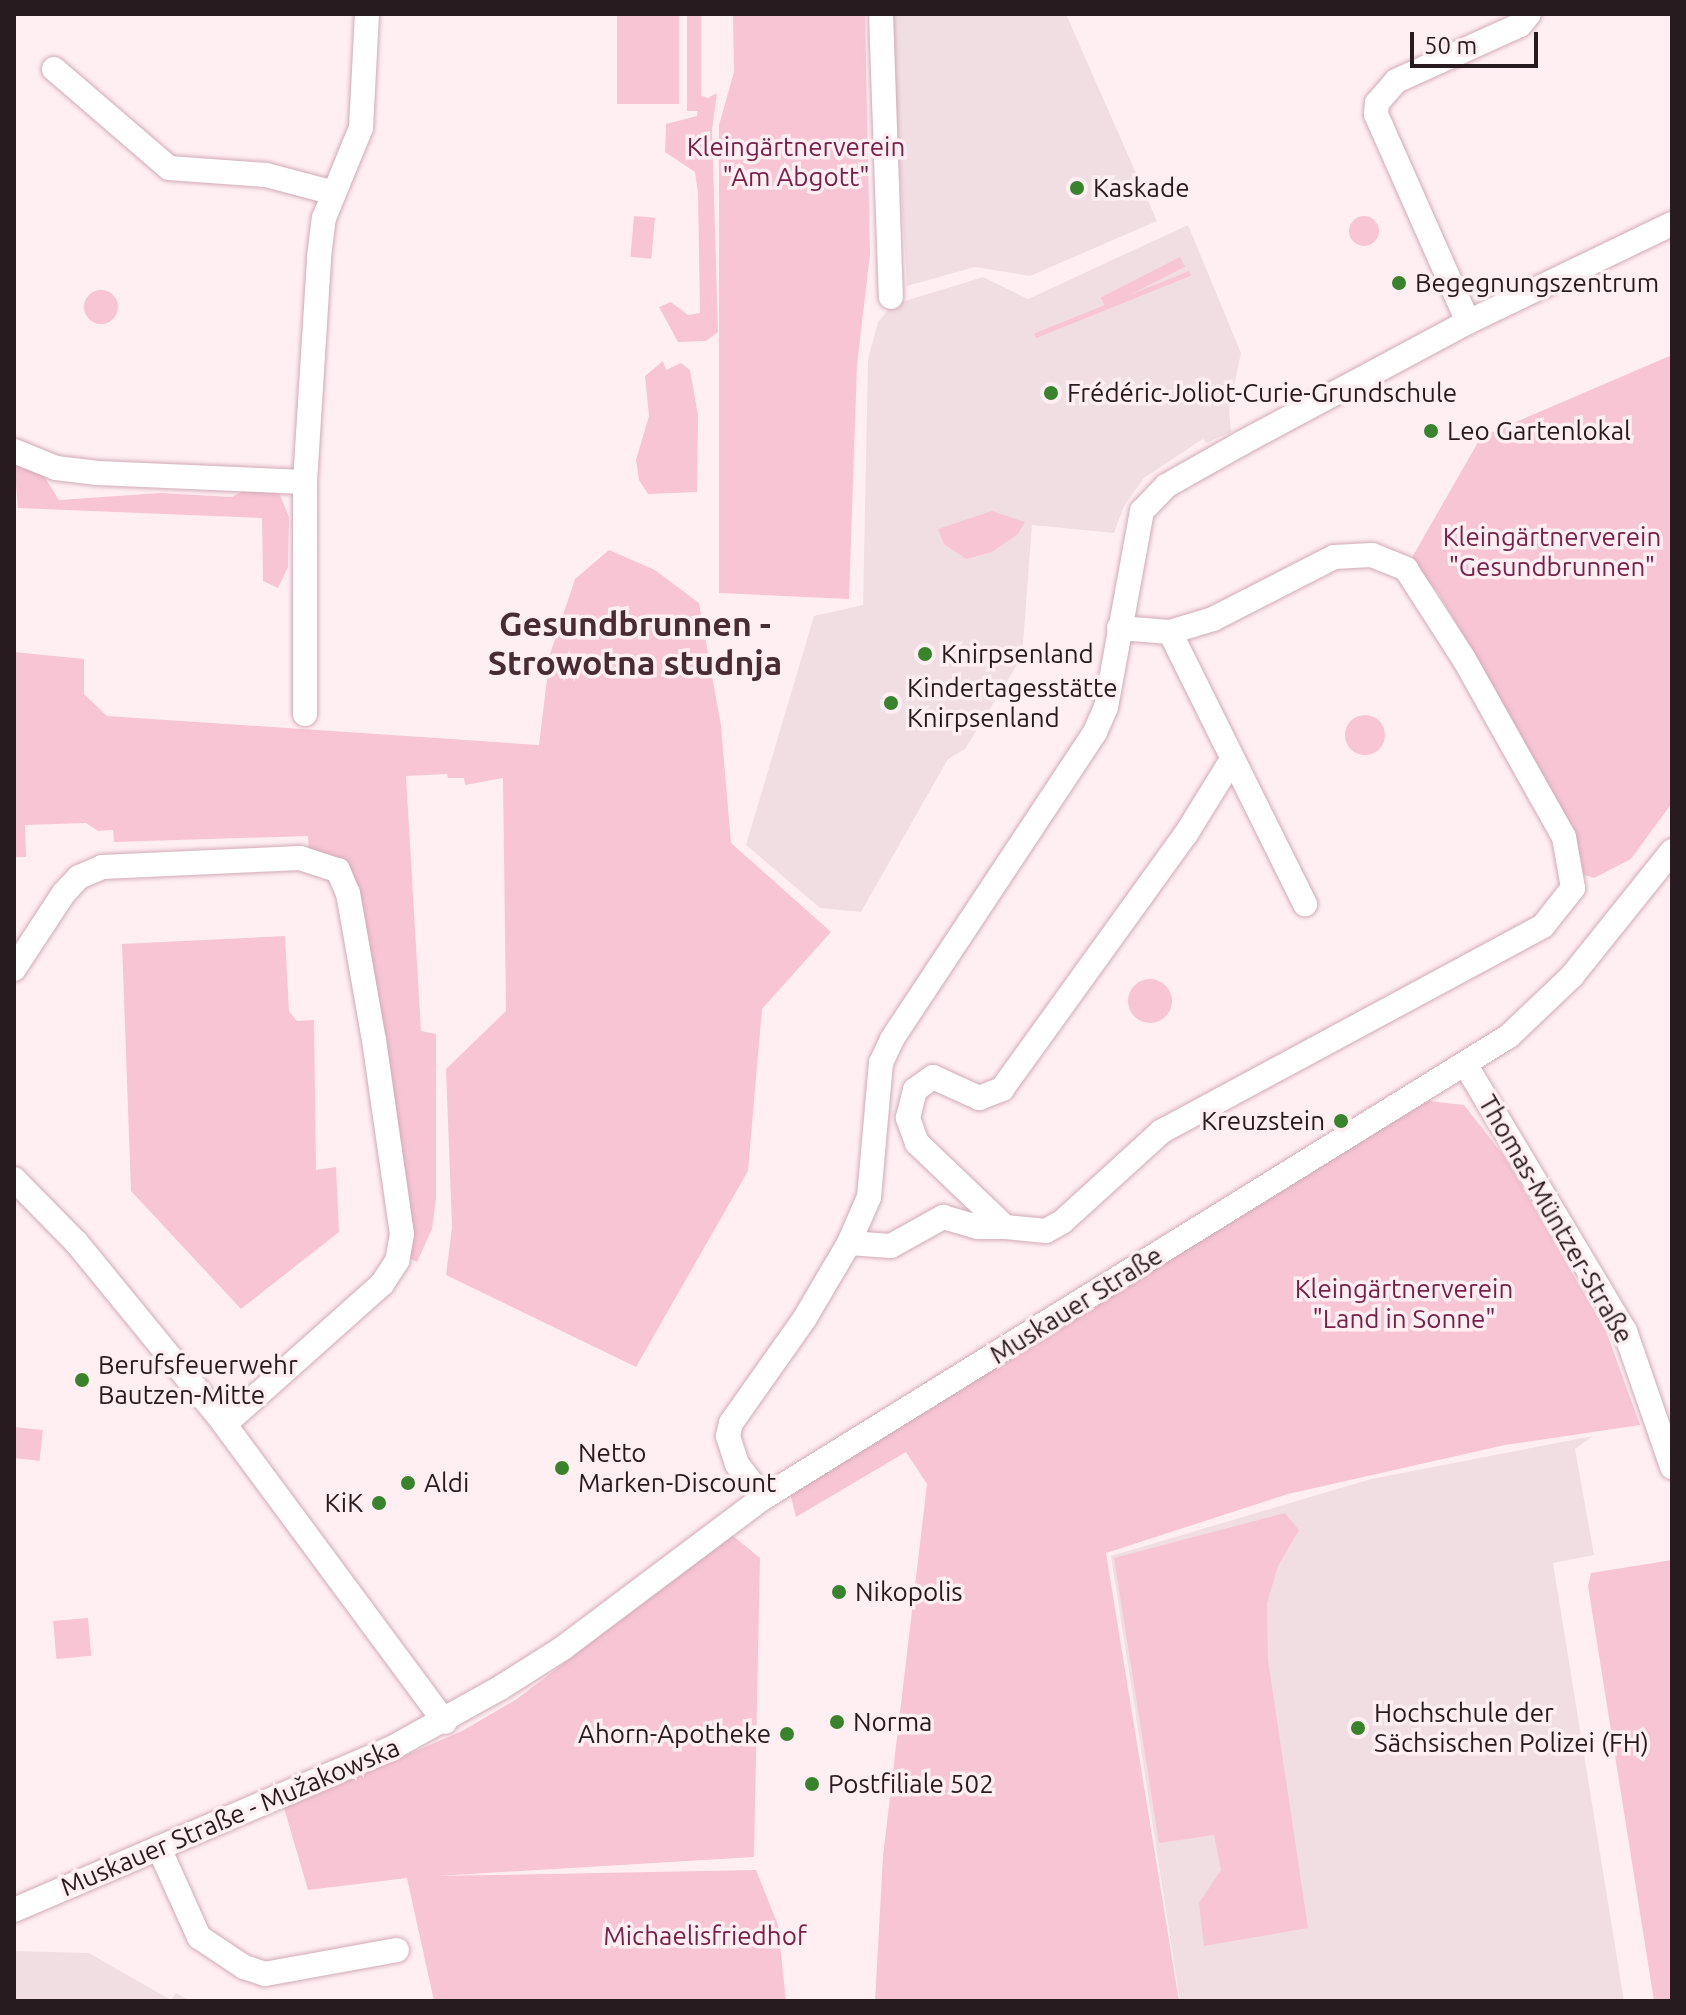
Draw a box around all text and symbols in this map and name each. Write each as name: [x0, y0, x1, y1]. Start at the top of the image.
scale bar: [1414, 16, 1542, 66]
text: 50 m: [1424, 32, 1477, 59]
park label: Kleingärtnerverein "Am Abgott": [687, 131, 905, 192]
place label: Kaskade: [1093, 172, 1189, 204]
marker: Kaskade: [1068, 179, 1086, 197]
place label: Begegnungszentrum: [1415, 267, 1659, 299]
marker: Begegnungszentrum: [1390, 274, 1408, 292]
place label: Frédéric-Joliot-Curie-Grundschule: [1067, 377, 1457, 409]
marker: Frédéric-Joliot-Curie-Grundschule: [1042, 384, 1060, 402]
place label: Leo Gartenlokal: [1447, 415, 1631, 447]
marker: Leo Gartenlokal: [1422, 422, 1440, 440]
park label: Kleingärtnerverein "Gesundbrunnen": [1443, 521, 1661, 582]
district label: Gesundbrunnen - Strowotna studnja: [488, 603, 782, 682]
place label: Knirpsenland: [941, 638, 1094, 670]
marker: Knirpsenland: [916, 645, 934, 663]
place label: Kindertagesstätte Knirpsenland: [907, 672, 1118, 734]
marker: Kindertagesstätte Knirpsenland: [882, 694, 900, 712]
street label: Thomas-Müntzer-Straße: [1472, 1089, 1640, 1349]
place label: Kreuzstein: [1201, 1105, 1325, 1137]
marker: Kreuzstein: [1332, 1112, 1350, 1130]
street label: Muskauer Straße: [984, 1240, 1168, 1370]
park label: Kleingärtnerverein "Land in Sonne": [1295, 1273, 1513, 1334]
place label: Berufsfeuerwehr Bautzen-Mitte: [98, 1349, 298, 1410]
marker: Berufsfeuerwehr Bautzen-Mitte: [73, 1371, 91, 1389]
place label: Netto Marken-Discount: [578, 1437, 776, 1498]
marker: Netto Marken-Discount: [553, 1459, 571, 1477]
place label: Aldi: [424, 1467, 469, 1499]
marker: Aldi: [399, 1474, 417, 1492]
place label: KiK: [324, 1487, 363, 1519]
marker: KiK: [370, 1494, 388, 1512]
place label: Nikopolis: [855, 1576, 963, 1608]
marker: Nikopolis: [830, 1583, 848, 1601]
place label: Hochschule der Sächsischen Polizei (FH): [1374, 1697, 1649, 1758]
place label: Norma: [853, 1706, 932, 1738]
marker: Norma: [828, 1713, 846, 1731]
place label: Ahorn-Apotheke: [578, 1718, 771, 1750]
marker: Hochschule der Sächsischen Polizei (FH): [1349, 1719, 1367, 1737]
marker: Ahorn-Apotheke: [778, 1725, 796, 1743]
street label: Muskauer Straße - Mužakowska: [56, 1731, 404, 1903]
place label: Postfiliale 502: [828, 1768, 994, 1800]
marker: Postfiliale 502: [803, 1775, 821, 1793]
park label: Michaelisfriedhof: [603, 1920, 807, 1952]

